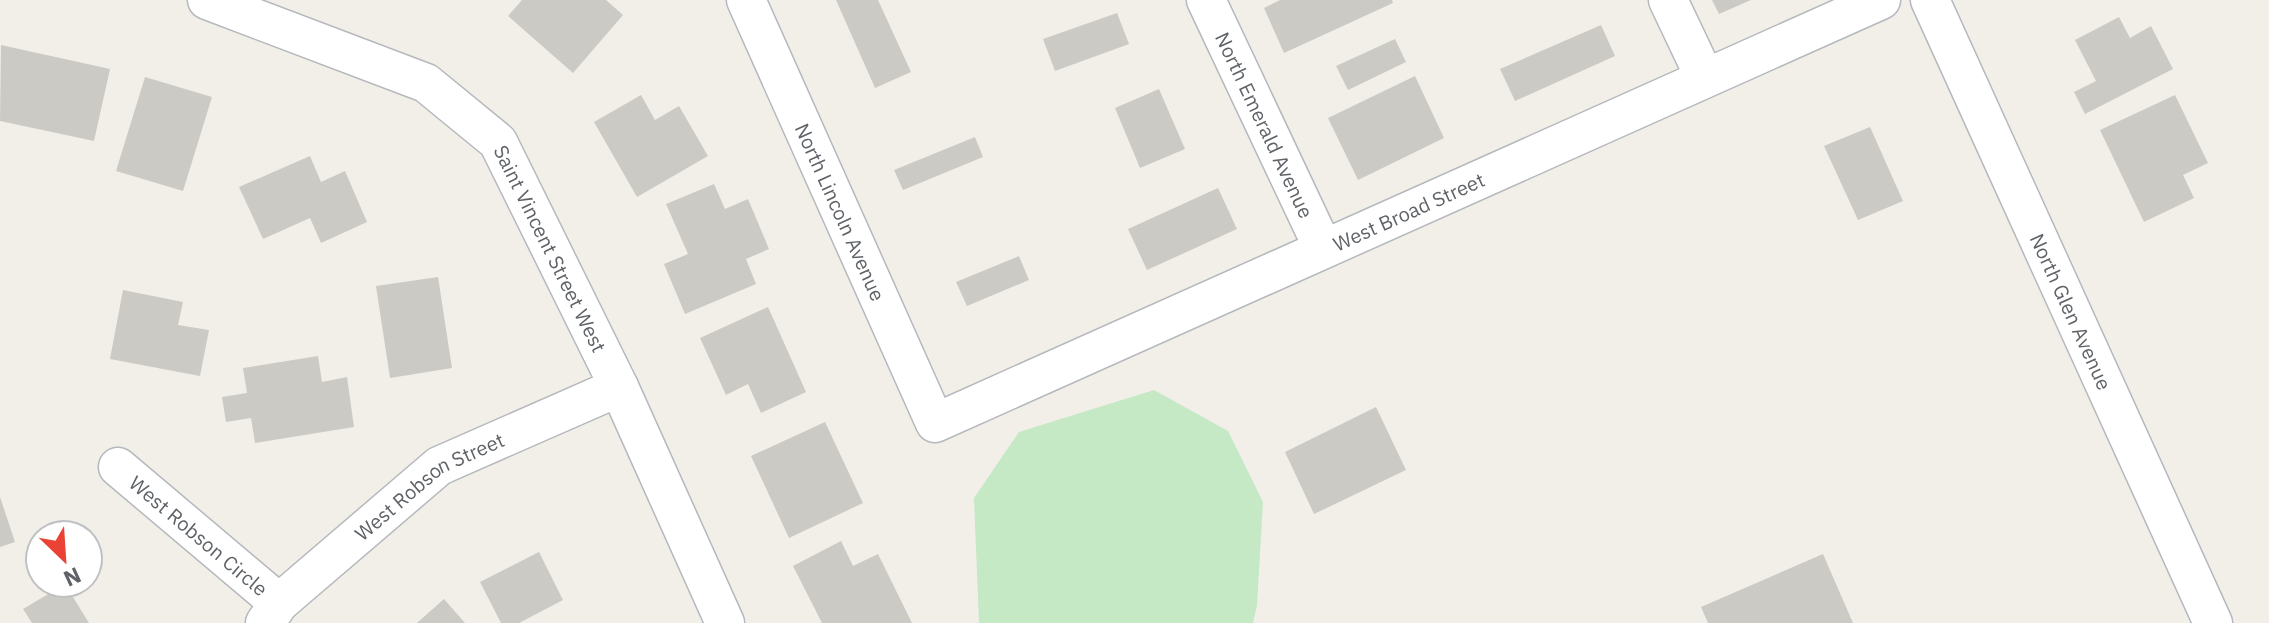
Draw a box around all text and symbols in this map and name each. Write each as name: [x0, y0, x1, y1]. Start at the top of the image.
street label: North Emerald Avenue: [1209, 27, 1320, 222]
street label: North Lincoln Avenue: [789, 119, 892, 305]
street label: Saint Vincent Street West: [488, 140, 613, 357]
street label: West Broad Street: [1328, 166, 1489, 257]
street label: North Glen Avenue: [2024, 229, 2119, 394]
street label: West Robson Street: [348, 426, 508, 546]
street label: West Robson Circle: [124, 469, 274, 602]
north arrow: [24, 519, 104, 599]
text: N: [59, 561, 86, 594]

